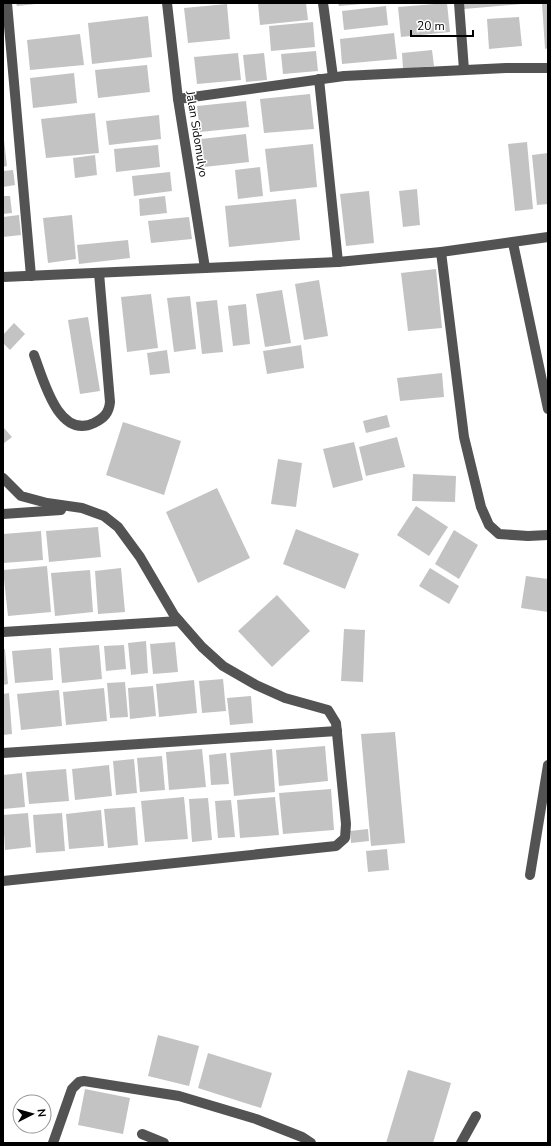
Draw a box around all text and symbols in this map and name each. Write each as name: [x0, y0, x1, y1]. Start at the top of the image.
scale bar: [411, 12, 473, 38]
text: 20 m: [417, 18, 445, 34]
street label: Jalan Sidomulyo: [182, 89, 212, 179]
north arrow: [12, 1094, 52, 1134]
text: N: [34, 1108, 49, 1118]

